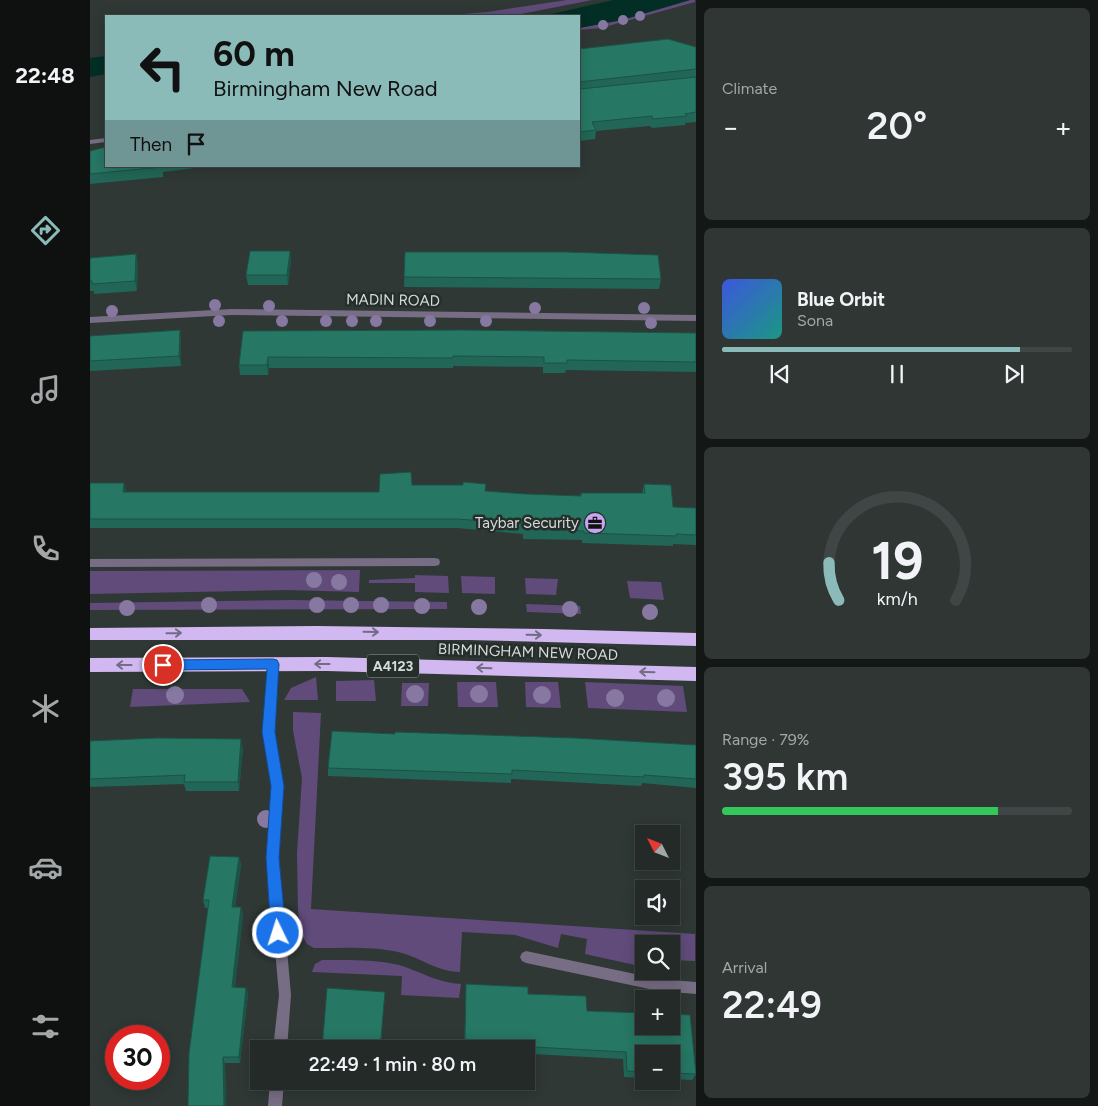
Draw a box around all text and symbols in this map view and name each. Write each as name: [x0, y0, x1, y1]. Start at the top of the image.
text: 60 m: [213, 33, 295, 75]
icon: left: [130, 35, 195, 100]
text: 22:48: [15, 62, 75, 89]
text: Birmingham New Road: [213, 75, 438, 102]
text: Climate: [722, 79, 777, 98]
text: 20°: [867, 103, 927, 149]
text: −: [722, 110, 739, 144]
text: +: [1055, 110, 1072, 144]
icon: arrive: [182, 130, 210, 158]
text: Then: [130, 133, 172, 156]
icon: directions: [28, 213, 63, 248]
text: Blue Orbit: [797, 288, 885, 311]
street label: MADIN ROAD: [346, 290, 440, 310]
text: Sona: [797, 311, 833, 330]
icon: previous: [766, 360, 794, 388]
icon: pause: [883, 360, 911, 388]
icon: next: [1000, 360, 1028, 388]
icon: music: [28, 372, 63, 407]
office icon: Taybar Security: [583, 511, 607, 535]
place label: Taybar Security: [475, 514, 579, 532]
text: 19: [871, 530, 923, 592]
icon: phone: [28, 531, 63, 566]
text: km/h: [877, 588, 917, 609]
one-way arrow: [165, 628, 181, 638]
one-way arrow: [363, 628, 379, 637]
one-way arrow: [525, 630, 541, 640]
street label: BIRMINGHAM NEW ROAD: [438, 640, 618, 664]
pin: [142, 644, 184, 686]
icon: arrive: [149, 651, 177, 679]
road number: A4123: [367, 654, 419, 678]
one-way arrow: [314, 659, 330, 669]
one-way arrow: [117, 660, 133, 670]
one-way arrow: [477, 663, 493, 673]
one-way arrow: [639, 667, 656, 677]
icon: climate: [28, 691, 63, 726]
text: Range · 79%: [722, 730, 809, 749]
text: 395 km: [722, 754, 848, 800]
north arrow: [635, 825, 680, 870]
map controls: [635, 825, 680, 1090]
icon: car: [28, 850, 63, 885]
button: sound: [635, 880, 680, 925]
position arrow: [251, 906, 303, 958]
button: search: [635, 935, 680, 980]
text: Arrival: [722, 958, 767, 977]
text: 22:49: [722, 982, 822, 1028]
button: +: [635, 990, 680, 1035]
icon: filters: [28, 1009, 63, 1044]
speed limit sign: 30: [105, 1025, 170, 1090]
button: −: [635, 1045, 680, 1090]
text: 22:49 · 1 min · 80 m: [309, 1053, 476, 1076]

